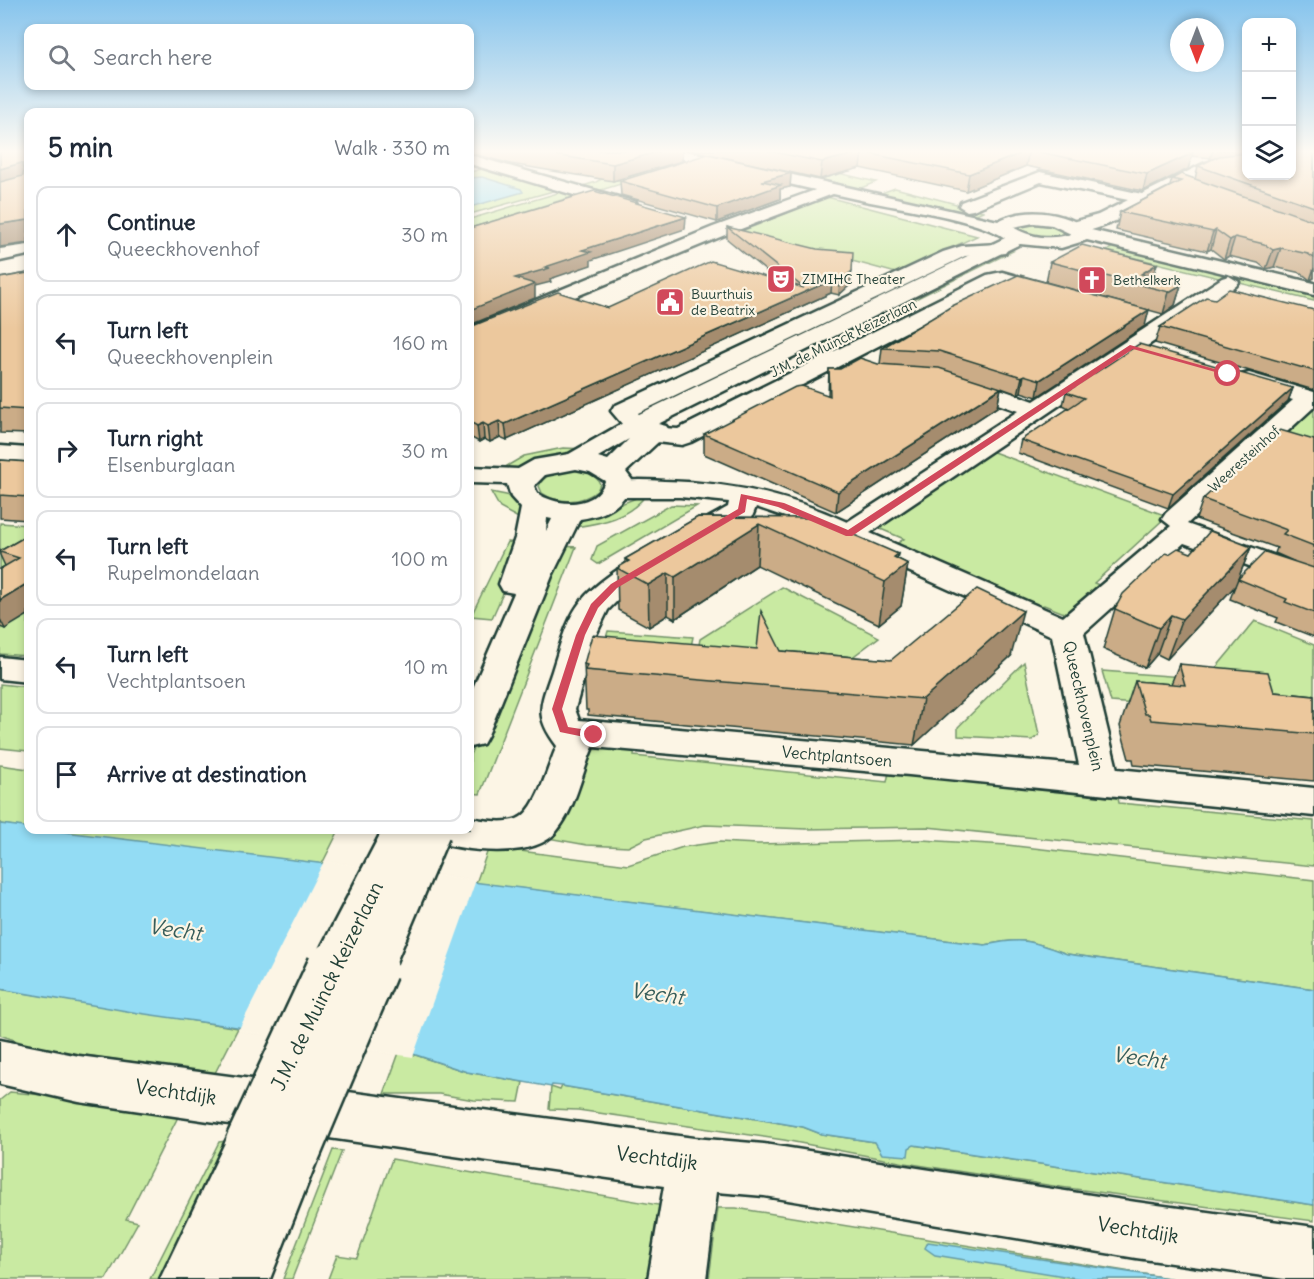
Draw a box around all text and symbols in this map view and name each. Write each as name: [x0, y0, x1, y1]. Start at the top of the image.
north arrow: [1170, 18, 1224, 72]
map controls: [1242, 18, 1296, 180]
button: +: [1242, 18, 1296, 72]
search box: [24, 24, 474, 90]
icon: search: [45, 41, 78, 74]
text: Search here: [93, 43, 212, 71]
button: −: [1242, 72, 1296, 126]
button: layers: [1242, 126, 1296, 180]
text: 5 min: [48, 131, 113, 164]
text: Walk · 330 m: [334, 135, 450, 160]
text: Continue: [107, 208, 196, 236]
icon: ahead: [50, 218, 83, 251]
text: 30 m: [401, 222, 448, 247]
text: Queeckhovenhof: [107, 236, 260, 261]
theatre icon: ZIMIHC Theater: [765, 263, 797, 295]
church icon: Bethelkerk: [1076, 264, 1108, 296]
place label: ZIMIHC Theater: [802, 270, 905, 288]
place label: Bethelkerk: [1113, 271, 1181, 289]
place label: Buurthuis de Beatrix: [691, 285, 755, 319]
public building icon: Buurthuis de Beatrix: [654, 286, 686, 318]
street label: J.M. de Muinck Keizerlaan: [767, 295, 919, 381]
text: Turn left: [107, 316, 188, 344]
icon: left: [50, 326, 83, 359]
text: 160 m: [393, 330, 448, 355]
text: Queeckhovenplein: [107, 344, 273, 369]
route start: [1214, 360, 1240, 386]
street label: Weeresteinhof: [1204, 422, 1284, 496]
text: Turn right: [107, 424, 203, 452]
icon: right: [50, 434, 83, 467]
text: 30 m: [401, 438, 448, 463]
text: Elsenburglaan: [107, 452, 235, 477]
text: Turn left: [107, 532, 188, 560]
icon: left: [50, 542, 83, 575]
text: 100 m: [391, 546, 448, 571]
text: Rupelmondelaan: [107, 560, 260, 585]
street label: Queeckhovenplein: [1059, 639, 1109, 773]
text: Turn left: [107, 640, 188, 668]
icon: left: [50, 650, 83, 683]
text: 10 m: [405, 654, 448, 679]
text: Vechtplantsoen: [107, 668, 246, 693]
route end: [580, 721, 606, 747]
street label: Vechtplantsoen: [781, 741, 893, 771]
icon: arrive: [50, 758, 83, 791]
text: Arrive at destination: [107, 760, 307, 788]
street label: J.M. de Muinck Keizerlaan: [265, 877, 388, 1094]
water label: Vecht: [147, 912, 206, 947]
water label: Vecht: [629, 976, 688, 1011]
water label: Vecht: [1111, 1040, 1170, 1075]
street label: Vechtdijk: [134, 1073, 218, 1110]
street label: Vechtdijk: [615, 1140, 699, 1175]
street label: Vechtdijk: [1096, 1211, 1180, 1248]

